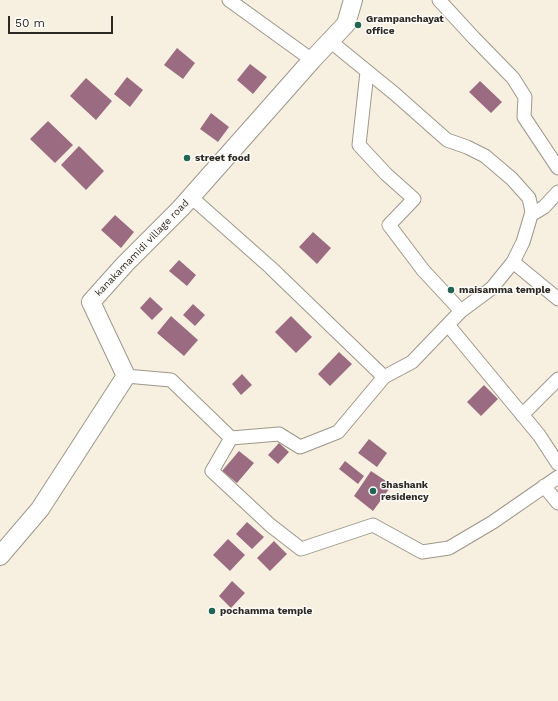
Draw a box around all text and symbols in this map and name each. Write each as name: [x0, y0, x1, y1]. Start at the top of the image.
scale bar: [10, 8, 115, 34]
place label: Grampanchayat office: [366, 13, 444, 36]
text: 50 m: [15, 16, 45, 30]
marker: Grampanchayat office: [353, 20, 363, 30]
place label: street food: [195, 152, 250, 164]
marker: street food: [182, 153, 192, 163]
street label: kanakamamidi village road: [93, 197, 191, 299]
place label: maisamma temple: [459, 284, 551, 296]
marker: maisamma temple: [446, 285, 456, 295]
place label: shashank residency: [381, 479, 429, 502]
marker: shashank residency: [368, 486, 378, 496]
place label: pochamma temple: [220, 605, 312, 617]
marker: pochamma temple: [207, 606, 217, 616]

